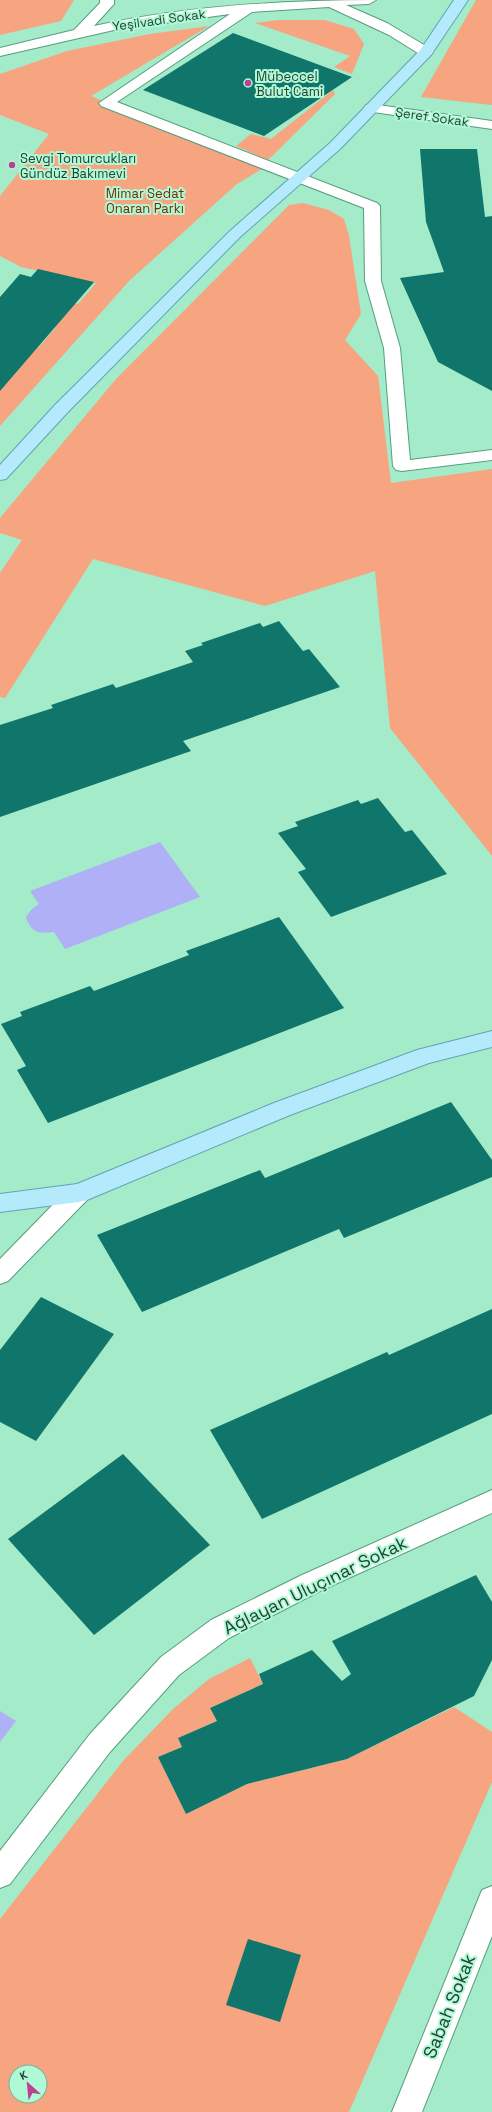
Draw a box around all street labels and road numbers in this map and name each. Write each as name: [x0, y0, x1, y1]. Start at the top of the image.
street label: Yeşilvadi Sokak: [111, 5, 207, 35]
street label: Şeref Sokak: [394, 103, 470, 131]
street label: Ağlayan Uluçınar Sokak: [219, 1530, 411, 1640]
street label: Sabah Sokak: [418, 1950, 481, 2062]

